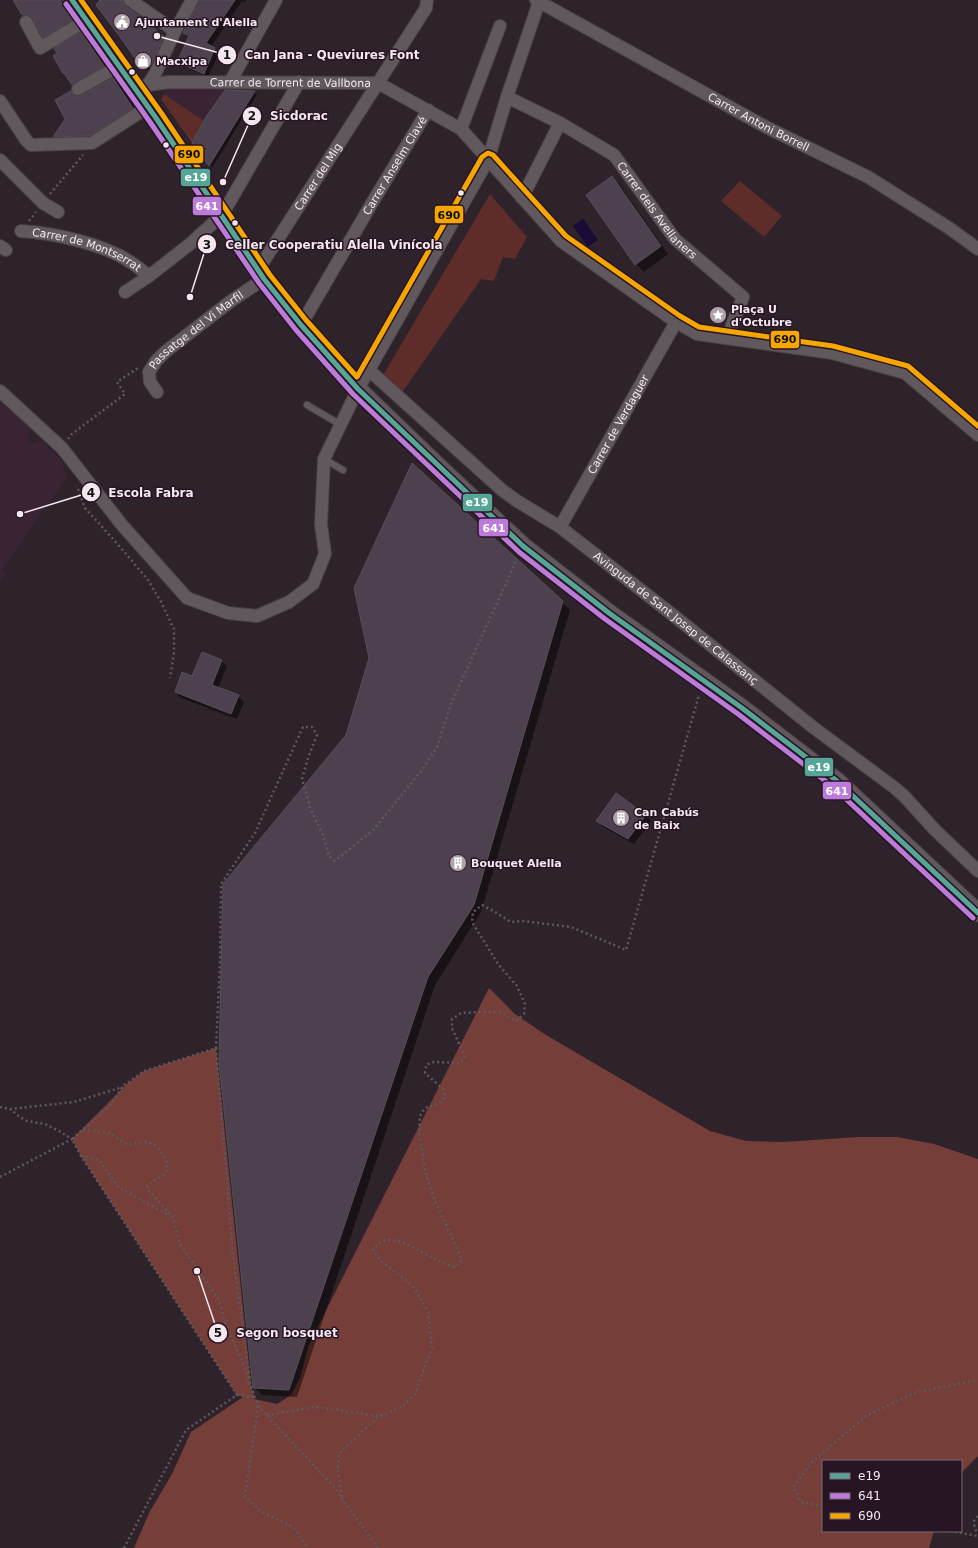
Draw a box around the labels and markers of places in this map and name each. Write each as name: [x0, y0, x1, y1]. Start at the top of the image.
public building icon: Ajuntament d'Alella: [112, 12, 132, 32]
place label: Ajuntament d'Alella: [135, 16, 257, 29]
callout: Can Jana - Queviures Font: [217, 43, 428, 67]
shop icon: Macxipa: [133, 51, 153, 71]
place label: Macxipa: [156, 55, 207, 68]
unlabelled marker: [127, 67, 137, 77]
callout: Sicdorac: [242, 104, 336, 128]
unlabelled marker: [161, 140, 171, 150]
unlabelled marker: [456, 188, 466, 198]
unlabelled marker: [230, 218, 240, 228]
callout: Celler Cooperatiu Alella Vinícola: [197, 232, 451, 256]
place label: Plaça U d'Octubre: [731, 303, 792, 329]
place icon: Plaça U d'Octubre: [708, 305, 728, 325]
callout: Escola Fabra: [81, 480, 202, 504]
place label: Can Cabús de Baix: [634, 806, 699, 832]
building icon: Can Cabús de Baix: [611, 808, 631, 828]
building icon: Bouquet Alella: [448, 853, 468, 873]
place label: Bouquet Alella: [471, 857, 562, 870]
callout: Segon bosquet: [208, 1321, 345, 1345]

